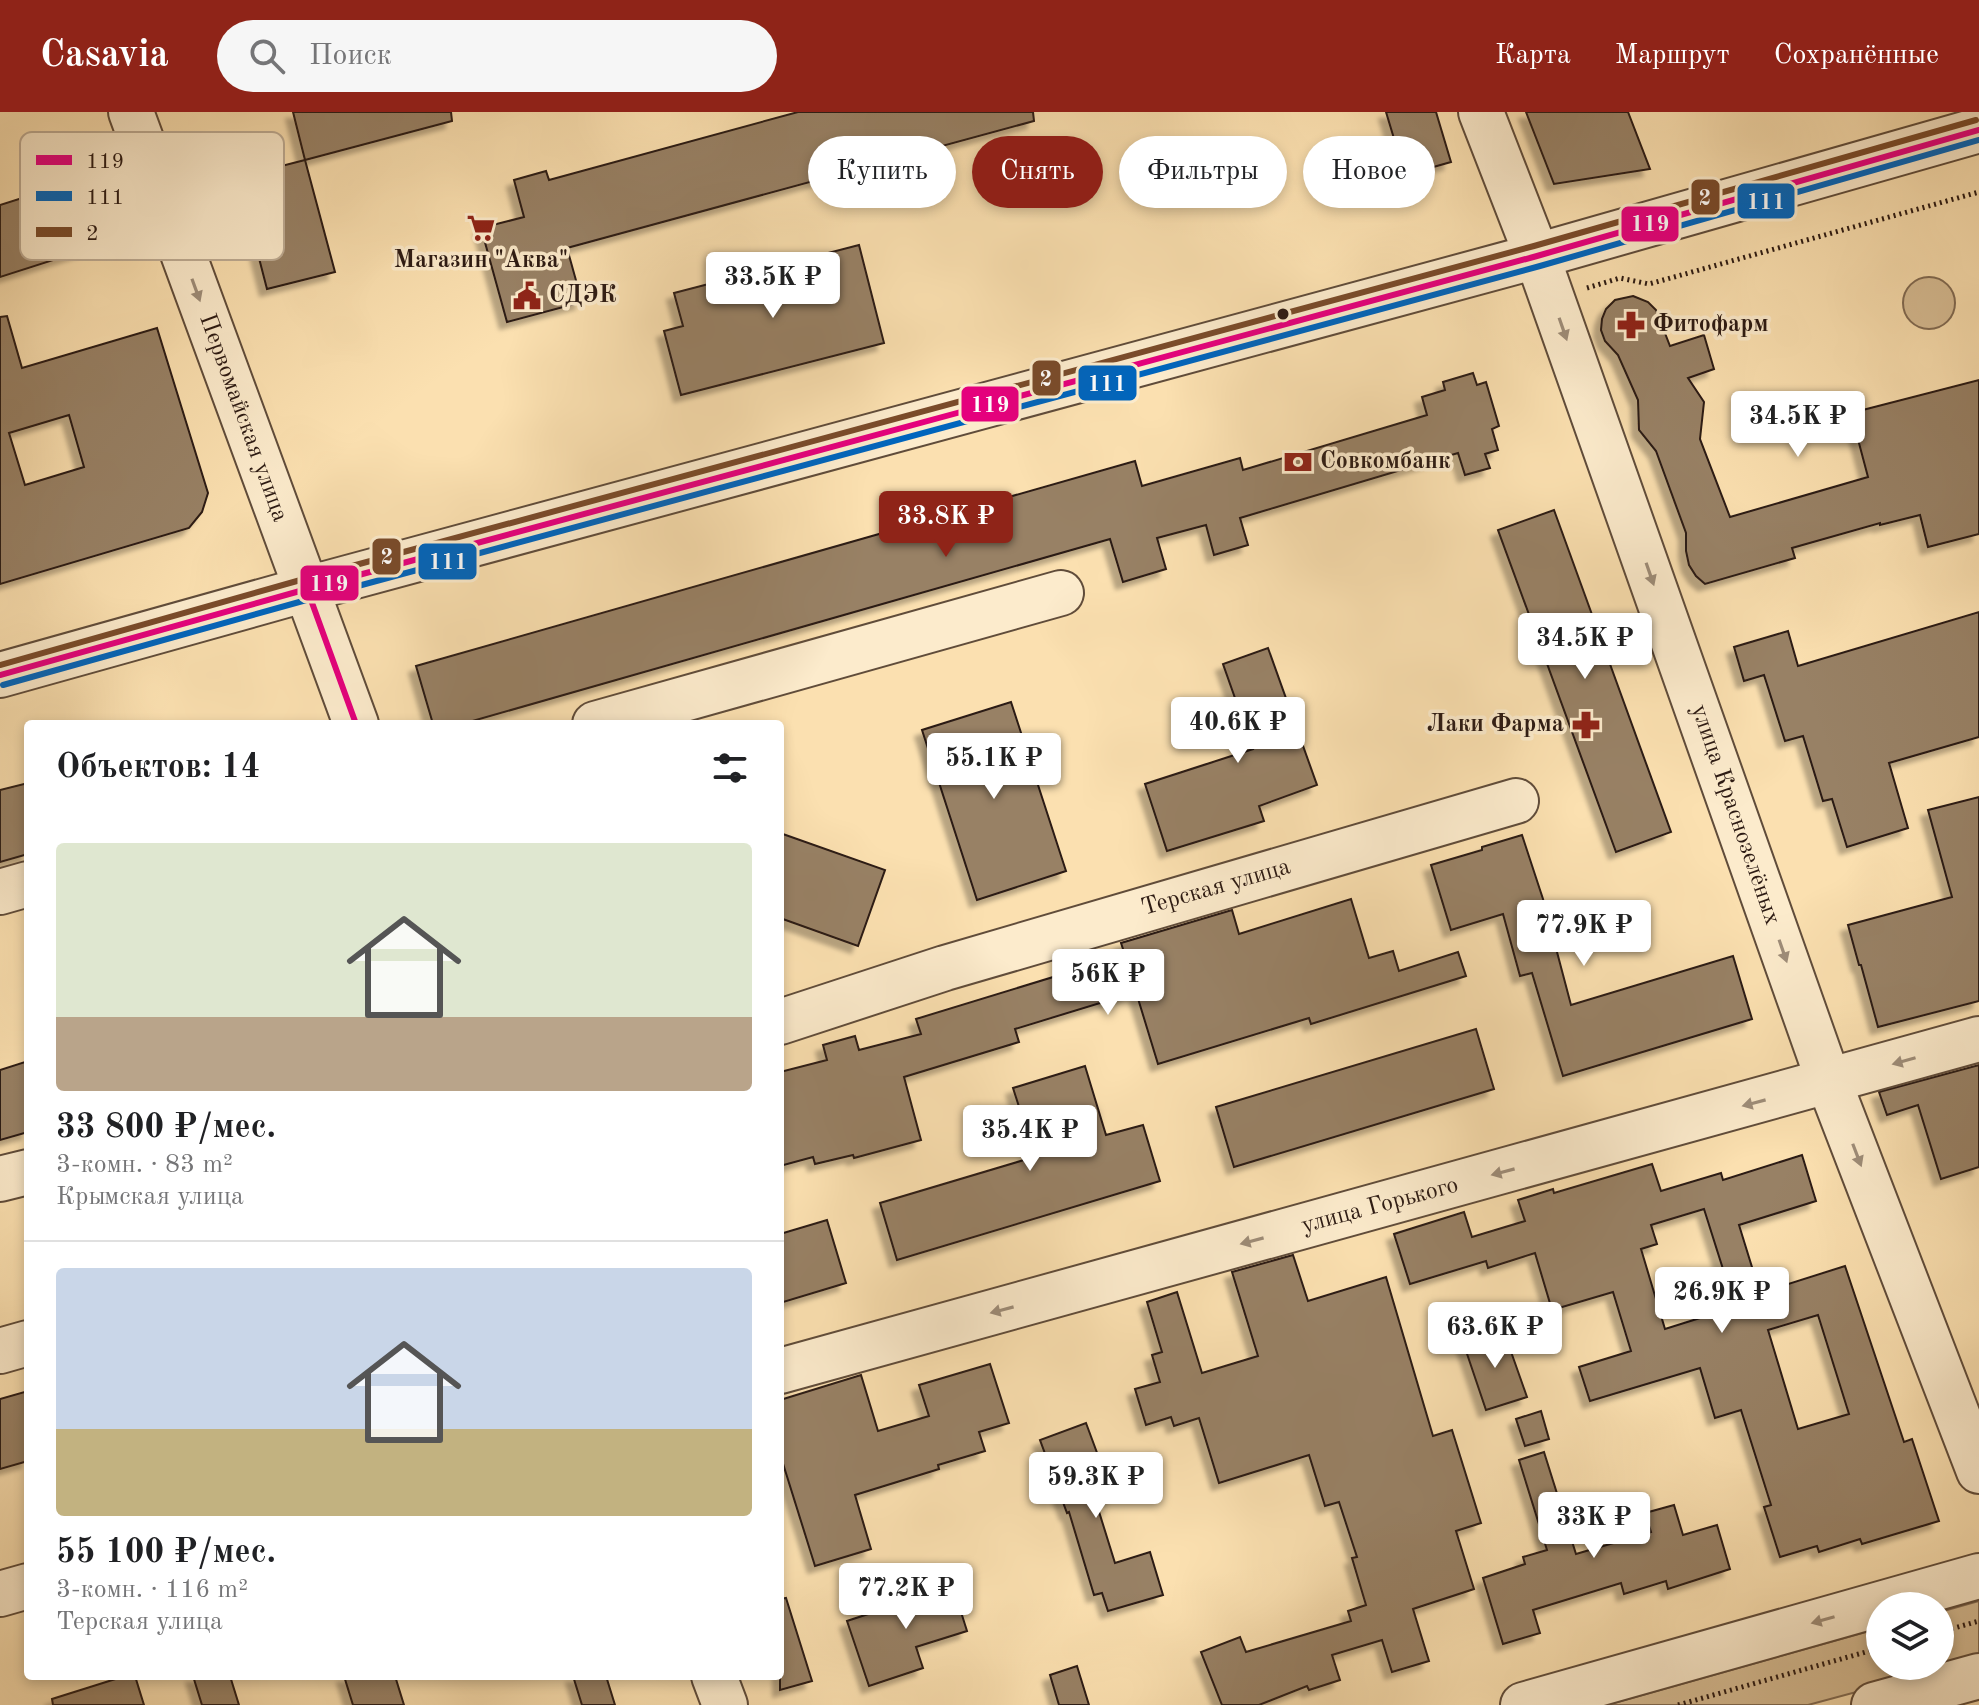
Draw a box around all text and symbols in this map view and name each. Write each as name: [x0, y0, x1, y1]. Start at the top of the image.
search box: [217, 20, 777, 92]
icon: search: [245, 34, 289, 78]
text: Casavia: [40, 37, 169, 75]
text: Поиск: [309, 41, 392, 71]
text: Карта: [1495, 42, 1571, 70]
text: Маршрут: [1615, 42, 1730, 70]
text: Сохранённые: [1774, 42, 1939, 70]
legend: [20, 132, 284, 260]
chip: Купить: [808, 136, 956, 208]
chip: Снять: [972, 136, 1103, 208]
chip: Фильтры: [1119, 136, 1287, 208]
chip: Новое: [1303, 136, 1435, 208]
text: 119: [86, 151, 124, 173]
line badge: 2: [1690, 178, 1721, 216]
line badge: 111: [1736, 182, 1796, 220]
text: 111: [86, 187, 124, 209]
text: 2: [1699, 188, 1711, 210]
text: 111: [1747, 192, 1785, 214]
line badge: 119: [1620, 205, 1680, 243]
supermarket icon: Магазин "Аква": [466, 213, 496, 243]
text: 119: [1631, 214, 1669, 236]
text: 2: [86, 223, 99, 245]
place label: Магазин "Аква": [394, 249, 568, 273]
pin: 33.5K ₽: [699, 252, 847, 320]
text: 33.5K ₽: [724, 265, 822, 291]
one-way arrow: [190, 278, 203, 302]
public building icon: СДЭК: [512, 281, 542, 311]
place label: СДЭК: [549, 284, 617, 308]
unlabelled marker: [1275, 306, 1291, 322]
pharmacy icon: Фитофарм: [1616, 310, 1646, 340]
street label: Первомайская улица: [194, 311, 292, 525]
place label: Фитофарм: [1653, 313, 1769, 337]
one-way arrow: [1557, 317, 1570, 341]
line badge: 2: [1031, 359, 1062, 397]
line badge: 111: [1077, 364, 1138, 402]
text: 2: [1040, 369, 1052, 391]
text: 111: [1088, 374, 1126, 396]
line badge: 119: [960, 385, 1020, 423]
pin: 34.5K ₽: [1724, 391, 1872, 459]
text: 119: [971, 395, 1009, 417]
text: 34.5K ₽: [1749, 404, 1847, 430]
bank icon: Совкомбанк: [1283, 447, 1313, 477]
place label: Совкомбанк: [1320, 450, 1451, 474]
pin: 33.8K ₽: [872, 491, 1020, 559]
text: 33.8K ₽: [897, 504, 995, 530]
line badge: 2: [371, 537, 402, 576]
line badge: 111: [417, 542, 478, 581]
text: 2: [381, 547, 393, 569]
text: 111: [429, 552, 467, 574]
one-way arrow: [1644, 563, 1656, 587]
line badge: 119: [299, 564, 360, 602]
text: 119: [310, 574, 348, 596]
pin: 34.5K ₽: [1511, 613, 1659, 681]
text: 34.5K ₽: [1536, 626, 1634, 652]
pin: 40.6K ₽: [1164, 697, 1312, 765]
street label: улица Краснозелёных: [1686, 702, 1784, 928]
text: 40.6K ₽: [1189, 710, 1287, 736]
pharmacy icon: Лаки Фарма: [1571, 710, 1601, 740]
place label: Лаки Фарма: [1427, 713, 1564, 737]
pin: 55.1K ₽: [920, 733, 1068, 801]
icon: filters: [708, 746, 752, 790]
text: 55.1K ₽: [945, 746, 1043, 772]
text: Объектов: 14: [56, 751, 260, 785]
street label: Терская улица: [1139, 855, 1293, 921]
icon: home: [332, 895, 476, 1039]
pin: 77.9K ₽: [1510, 900, 1658, 968]
text: 77.9K ₽: [1535, 913, 1633, 939]
one-way arrow: [1777, 940, 1790, 964]
pin: 56K ₽: [1052, 949, 1164, 1017]
text: 56K ₽: [1070, 962, 1146, 988]
one-way arrow: [1892, 1055, 1916, 1068]
one-way arrow: [1741, 1097, 1765, 1110]
pin: 35.4K ₽: [956, 1105, 1104, 1173]
text: 33 800 ₽/мес.: [56, 1111, 276, 1145]
text: 35.4K ₽: [981, 1118, 1079, 1144]
one-way arrow: [1851, 1143, 1864, 1167]
text: 3-комн. · 83 m²: [56, 1152, 233, 1178]
one-way arrow: [1490, 1166, 1514, 1179]
street label: улица Горького: [1299, 1174, 1461, 1238]
text: Крымская улица: [56, 1184, 244, 1210]
one-way arrow: [1240, 1235, 1264, 1248]
pin: 26.9K ₽: [1648, 1267, 1796, 1335]
text: 26.9K ₽: [1673, 1280, 1771, 1306]
pin: 63.6K ₽: [1421, 1302, 1569, 1370]
one-way arrow: [989, 1304, 1013, 1317]
text: 63.6K ₽: [1446, 1315, 1544, 1341]
icon: home: [332, 1320, 476, 1464]
pin: 59.3K ₽: [1022, 1452, 1170, 1520]
text: 59.3K ₽: [1047, 1465, 1145, 1491]
pin: 33K ₽: [1538, 1492, 1650, 1560]
text: 33K ₽: [1556, 1505, 1632, 1531]
text: 55 100 ₽/мес.: [56, 1536, 276, 1570]
pin: 77.2K ₽: [832, 1563, 980, 1631]
text: 77.2K ₽: [857, 1576, 955, 1602]
text: 3-комн. · 116 m²: [56, 1577, 248, 1603]
map controls: [1866, 1592, 1954, 1680]
button: layers: [1866, 1592, 1954, 1680]
text: Терская улица: [56, 1609, 223, 1635]
one-way arrow: [1811, 1614, 1835, 1627]

